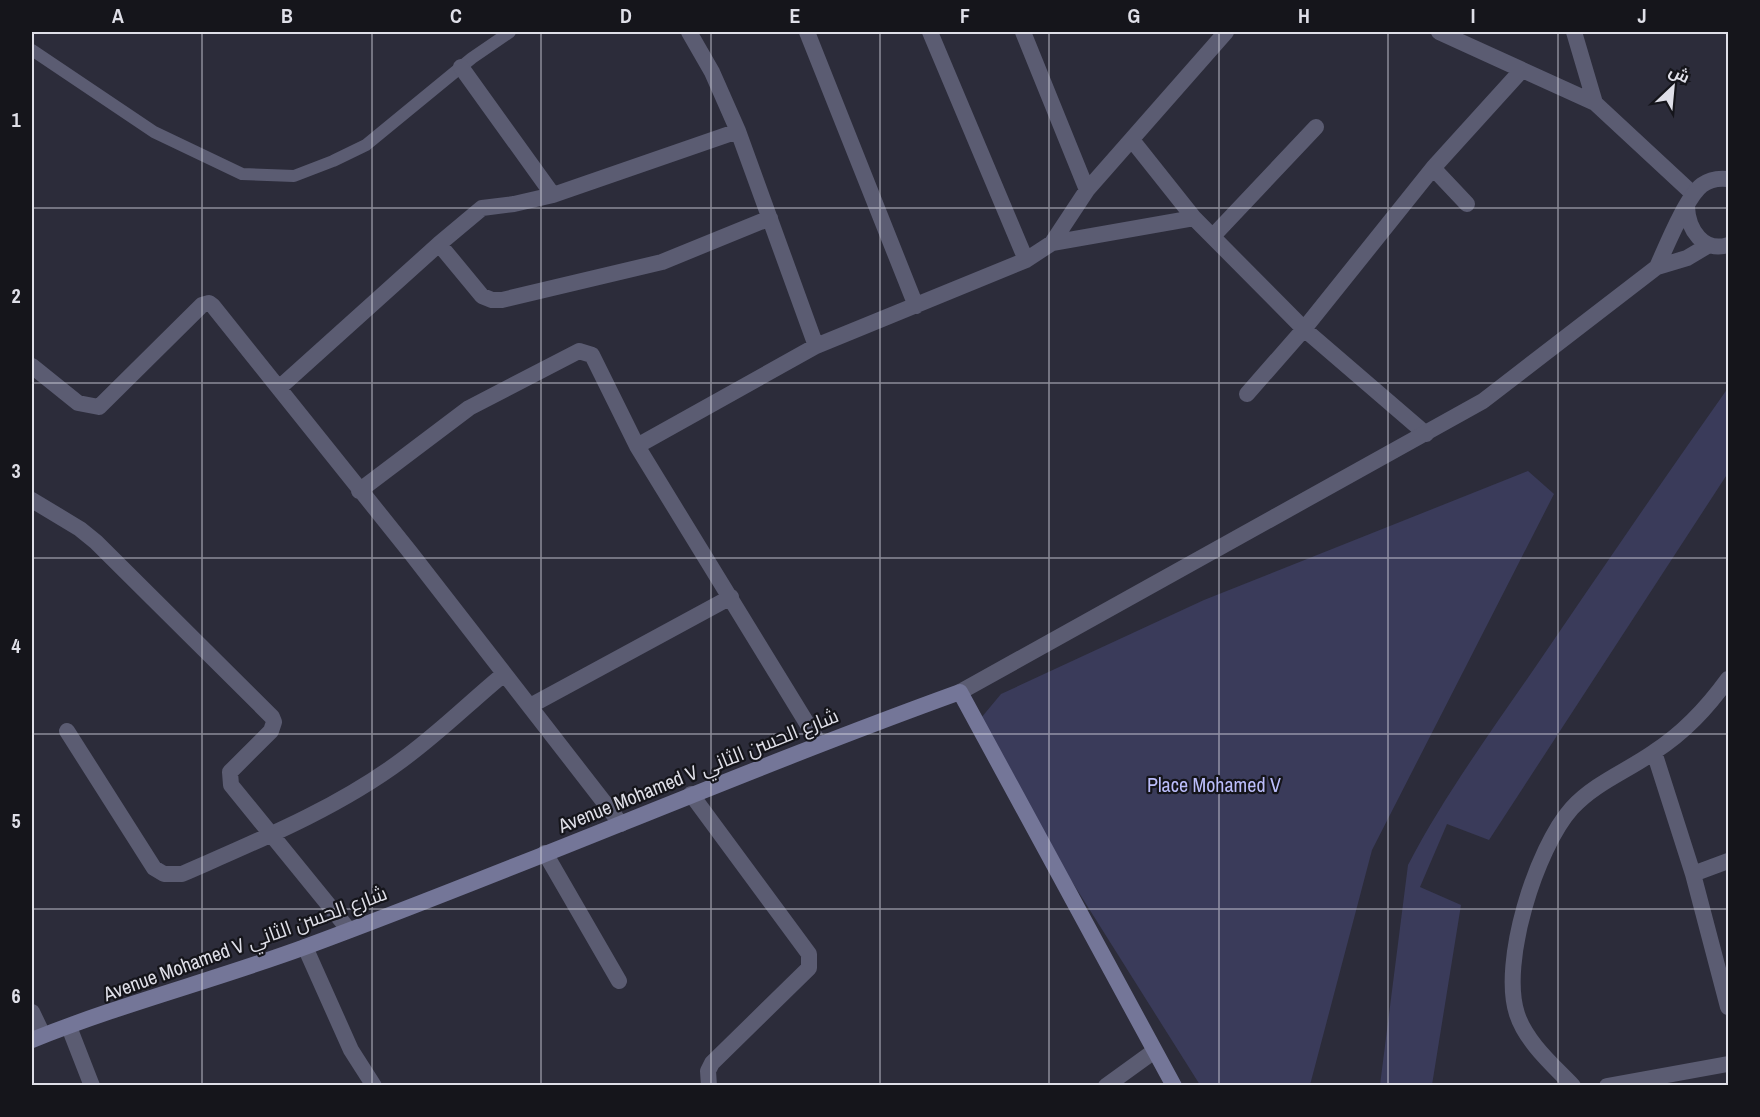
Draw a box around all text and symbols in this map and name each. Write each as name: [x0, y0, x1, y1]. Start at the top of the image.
text: A: [112, 2, 124, 29]
text: B: [281, 2, 293, 29]
text: C: [450, 2, 462, 29]
text: D: [620, 2, 632, 29]
text: E: [790, 2, 801, 29]
text: F: [960, 2, 970, 29]
text: G: [1128, 2, 1140, 29]
text: H: [1298, 2, 1310, 29]
text: I: [1471, 2, 1475, 29]
text: J: [1637, 2, 1647, 29]
north arrow: [1643, 57, 1703, 117]
text: ش: [1666, 59, 1694, 88]
text: 1: [11, 106, 21, 133]
text: 2: [11, 282, 21, 309]
text: 3: [11, 457, 21, 484]
text: 4: [11, 632, 21, 659]
street label: Avenue Mohamed V شارع الحسن الثاني: [553, 701, 843, 842]
park label: Place Mohamed V: [1147, 771, 1281, 798]
text: 5: [11, 807, 21, 834]
street label: Avenue Mohamed V شارع الحسن الثاني: [98, 879, 392, 1010]
text: 6: [11, 982, 21, 1009]

